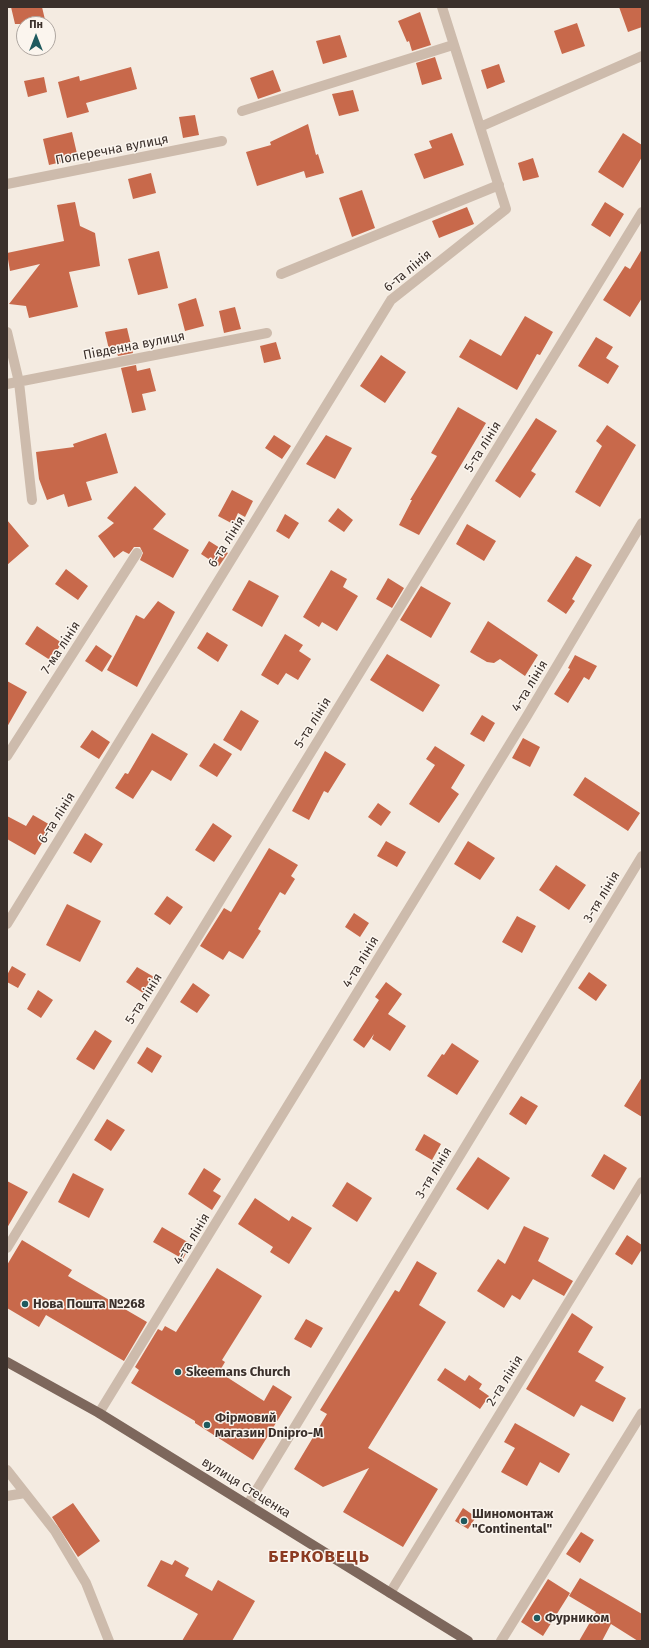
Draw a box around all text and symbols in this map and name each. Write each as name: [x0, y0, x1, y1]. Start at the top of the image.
north arrow: [16, 16, 56, 56]
text: Пн: [29, 18, 43, 31]
street label: Поперечна вулиця: [54, 131, 170, 169]
street label: 6-та лінія: [381, 247, 435, 295]
street label: Південна вулиця: [82, 328, 186, 364]
street label: 5-та лінія: [461, 419, 505, 475]
street label: 6-та лінія: [205, 514, 249, 570]
street label: 7-ма лінія: [38, 619, 84, 677]
street label: 4-та лінія: [509, 657, 551, 715]
street label: 5-та лінія: [291, 695, 335, 751]
street label: 6-та лінія: [35, 790, 79, 846]
street label: 3-тя лінія: [581, 868, 623, 926]
street label: 4-та лінія: [340, 933, 382, 991]
street label: 5-та лінія: [122, 971, 166, 1027]
street label: 3-тя лінія: [413, 1144, 455, 1202]
street label: 4-та лінія: [171, 1210, 213, 1268]
place label: Нова Пошта №268: [33, 1296, 145, 1312]
marker: Нова Пошта №268: [20, 1299, 30, 1309]
street label: 2-га лінія: [483, 1353, 527, 1409]
place label: Skeemans Church: [186, 1364, 291, 1380]
marker: Skeemans Church: [173, 1367, 183, 1377]
place label: Фірмовий магазин Dnipro-M: [215, 1410, 323, 1441]
marker: Фірмовий магазин Dnipro-M: [202, 1420, 212, 1430]
street label: вулиця Стеценка: [199, 1454, 293, 1522]
place label: Шиномонтаж "Continental": [472, 1506, 553, 1537]
marker: Шиномонтаж "Continental": [459, 1516, 469, 1526]
district label: БЕРКОВЕЦЬ: [268, 1547, 370, 1567]
place label: Фурником: [545, 1610, 609, 1626]
marker: Фурником: [532, 1613, 542, 1623]

